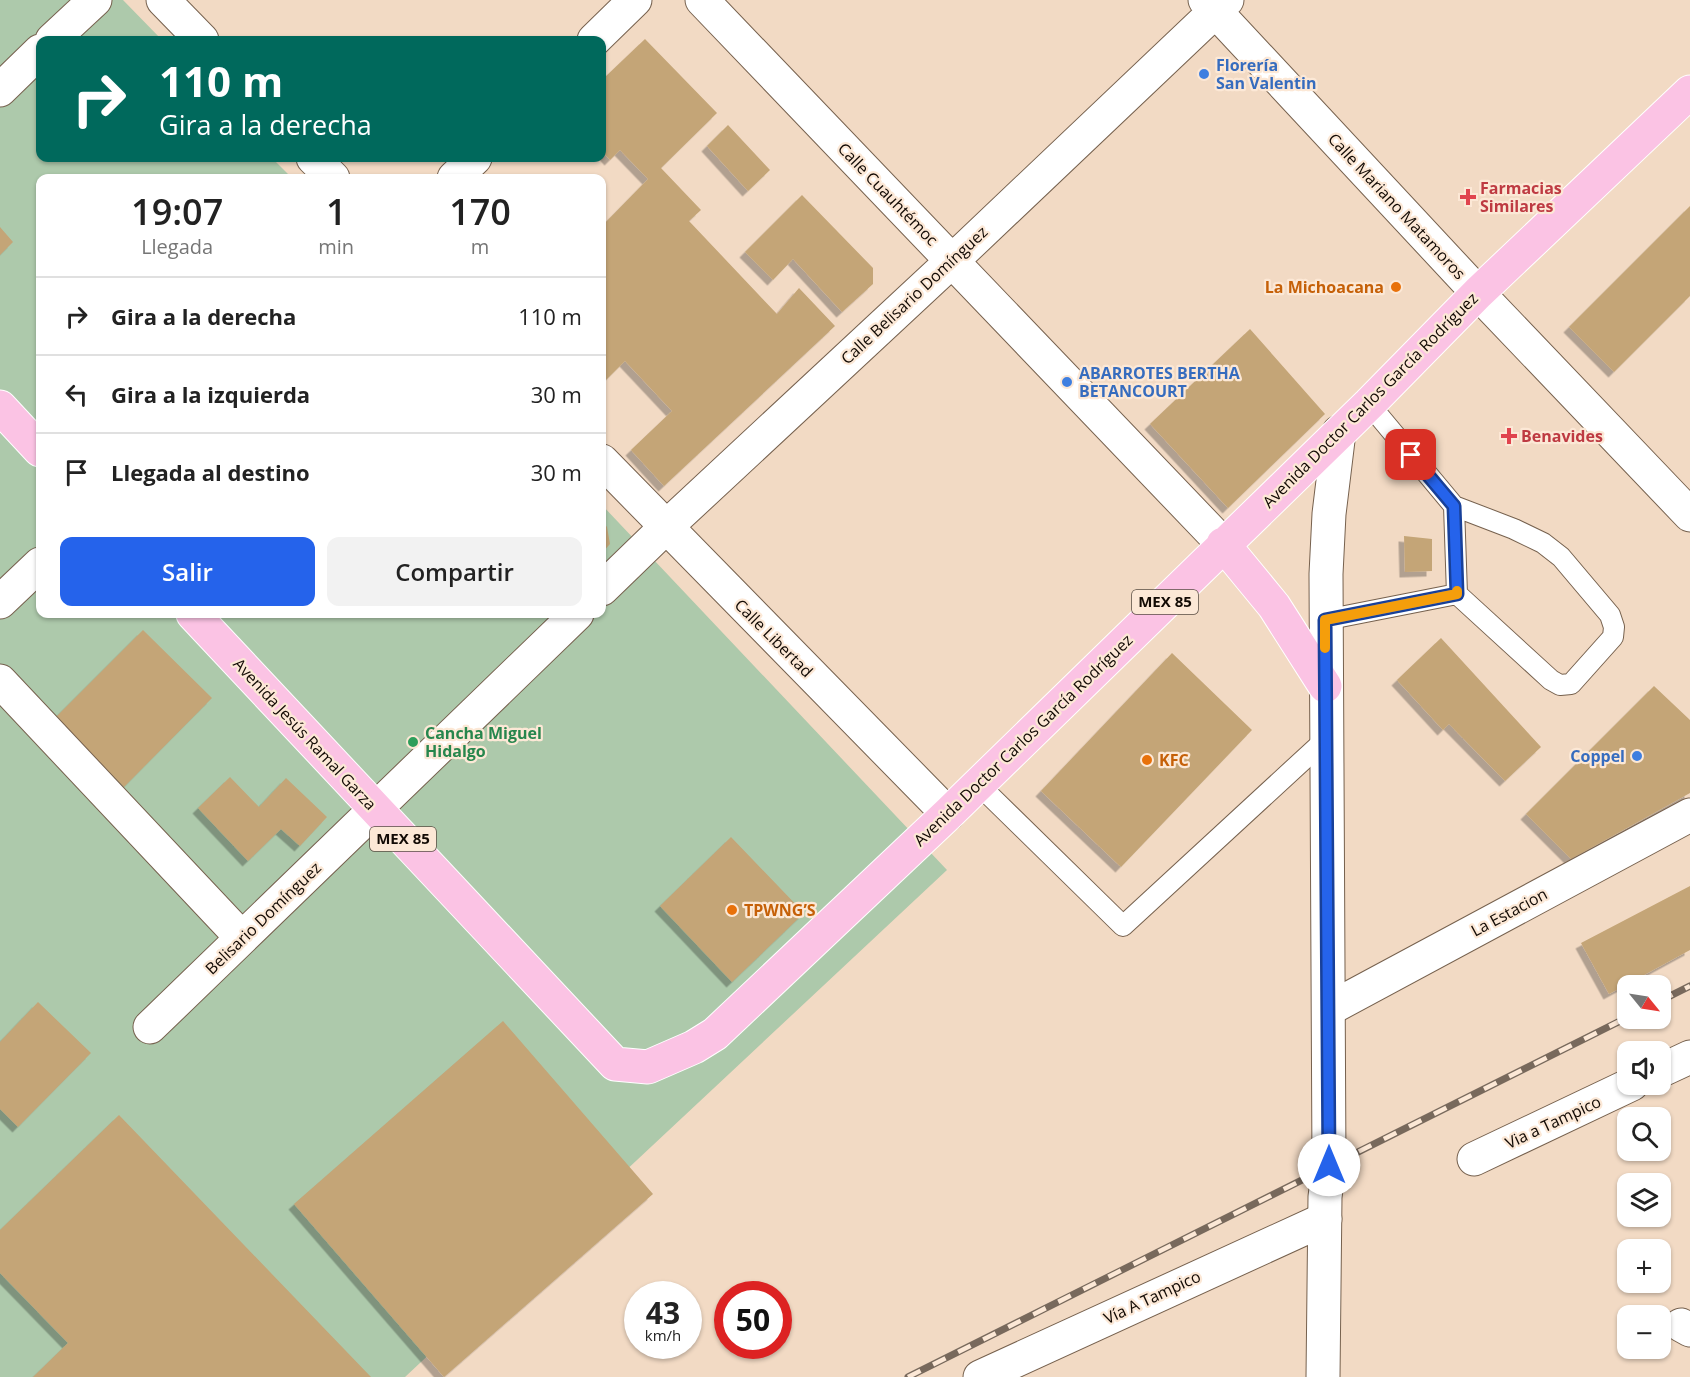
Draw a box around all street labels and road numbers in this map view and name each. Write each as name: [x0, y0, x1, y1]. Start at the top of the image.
street label: Calle Mariano Matamoros: [1323, 128, 1471, 284]
street label: Calle Cuauhtémoc: [833, 138, 943, 251]
street label: Calle Belisario Domínguez: [836, 221, 992, 369]
street label: Avenida Doctor Carlos García Rodríguez: [1257, 287, 1483, 513]
road number: MEX 85: [1132, 590, 1198, 614]
street label: Calle Libertad: [730, 594, 818, 682]
street label: Avenida Doctor Carlos García Rodríguez: [909, 629, 1137, 851]
street label: Avenida Jesús Ramal Garza: [229, 653, 381, 815]
road number: MEX 85: [370, 827, 436, 851]
street label: Belisario Domínguez: [200, 857, 326, 979]
street label: La Estacion: [1467, 883, 1551, 941]
street label: Via a Tampico: [1502, 1090, 1604, 1154]
street label: Vía A Tampico: [1100, 1265, 1204, 1329]

